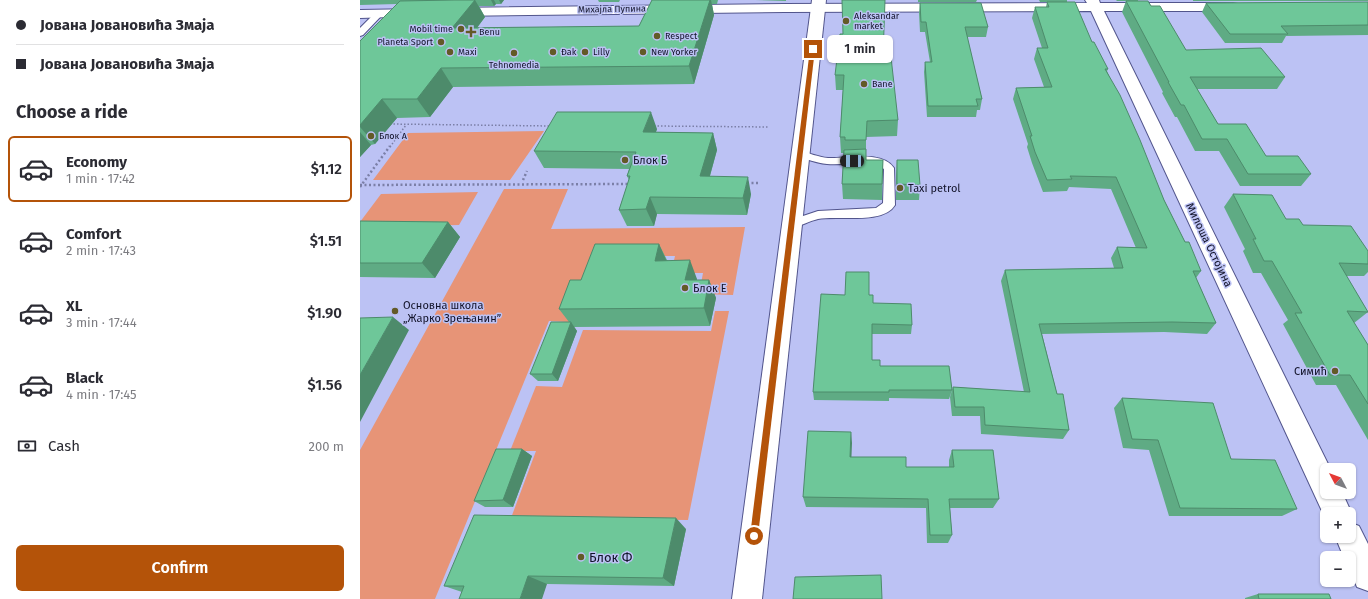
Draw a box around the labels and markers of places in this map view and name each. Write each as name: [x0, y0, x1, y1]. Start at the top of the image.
place label: Aleksandar market: [854, 11, 900, 31]
marker: Aleksandar market: [841, 16, 851, 26]
place label: Mobil time: [409, 24, 453, 34]
marker: Mobil time: [456, 24, 466, 34]
marker: Benu: [466, 27, 476, 37]
place label: Benu: [479, 27, 500, 37]
marker: Respect: [652, 31, 662, 41]
place label: Respect: [665, 31, 698, 41]
place label: Planeta Sport: [377, 37, 434, 47]
marker: Planeta Sport: [436, 37, 446, 47]
marker: Maxi: [445, 47, 455, 57]
place label: Maxi: [458, 47, 477, 57]
marker: Đak: [548, 47, 558, 57]
place label: Đak: [561, 47, 577, 57]
marker: Lilly: [580, 47, 590, 57]
place label: Lilly: [593, 47, 610, 57]
marker: New Yorker: [638, 47, 648, 57]
place label: New Yorker: [651, 47, 697, 57]
marker: Tehnomedia: [509, 48, 519, 58]
place label: Tehnomedia: [489, 60, 539, 70]
marker: Bane: [859, 79, 869, 89]
place label: Bane: [872, 79, 893, 89]
marker: Блок А: [366, 131, 376, 141]
place label: Блок А: [379, 131, 408, 141]
place label: Блок Б: [633, 154, 668, 167]
marker: Блок Б: [620, 155, 630, 165]
place label: Taxi petrol: [908, 182, 961, 195]
marker: Taxi petrol: [895, 183, 905, 193]
place label: Блок Е: [693, 282, 727, 295]
marker: Блок Е: [680, 283, 690, 293]
place label: Основна школа „Жарко Зрењанин”: [403, 299, 501, 325]
marker: Основна школа „Жарко Зрењанин”: [390, 306, 400, 316]
place label: Симић: [1294, 365, 1327, 378]
marker: Симић: [1330, 366, 1340, 376]
place label: Блок Ф: [589, 550, 633, 565]
marker: Блок Ф: [576, 552, 586, 562]

